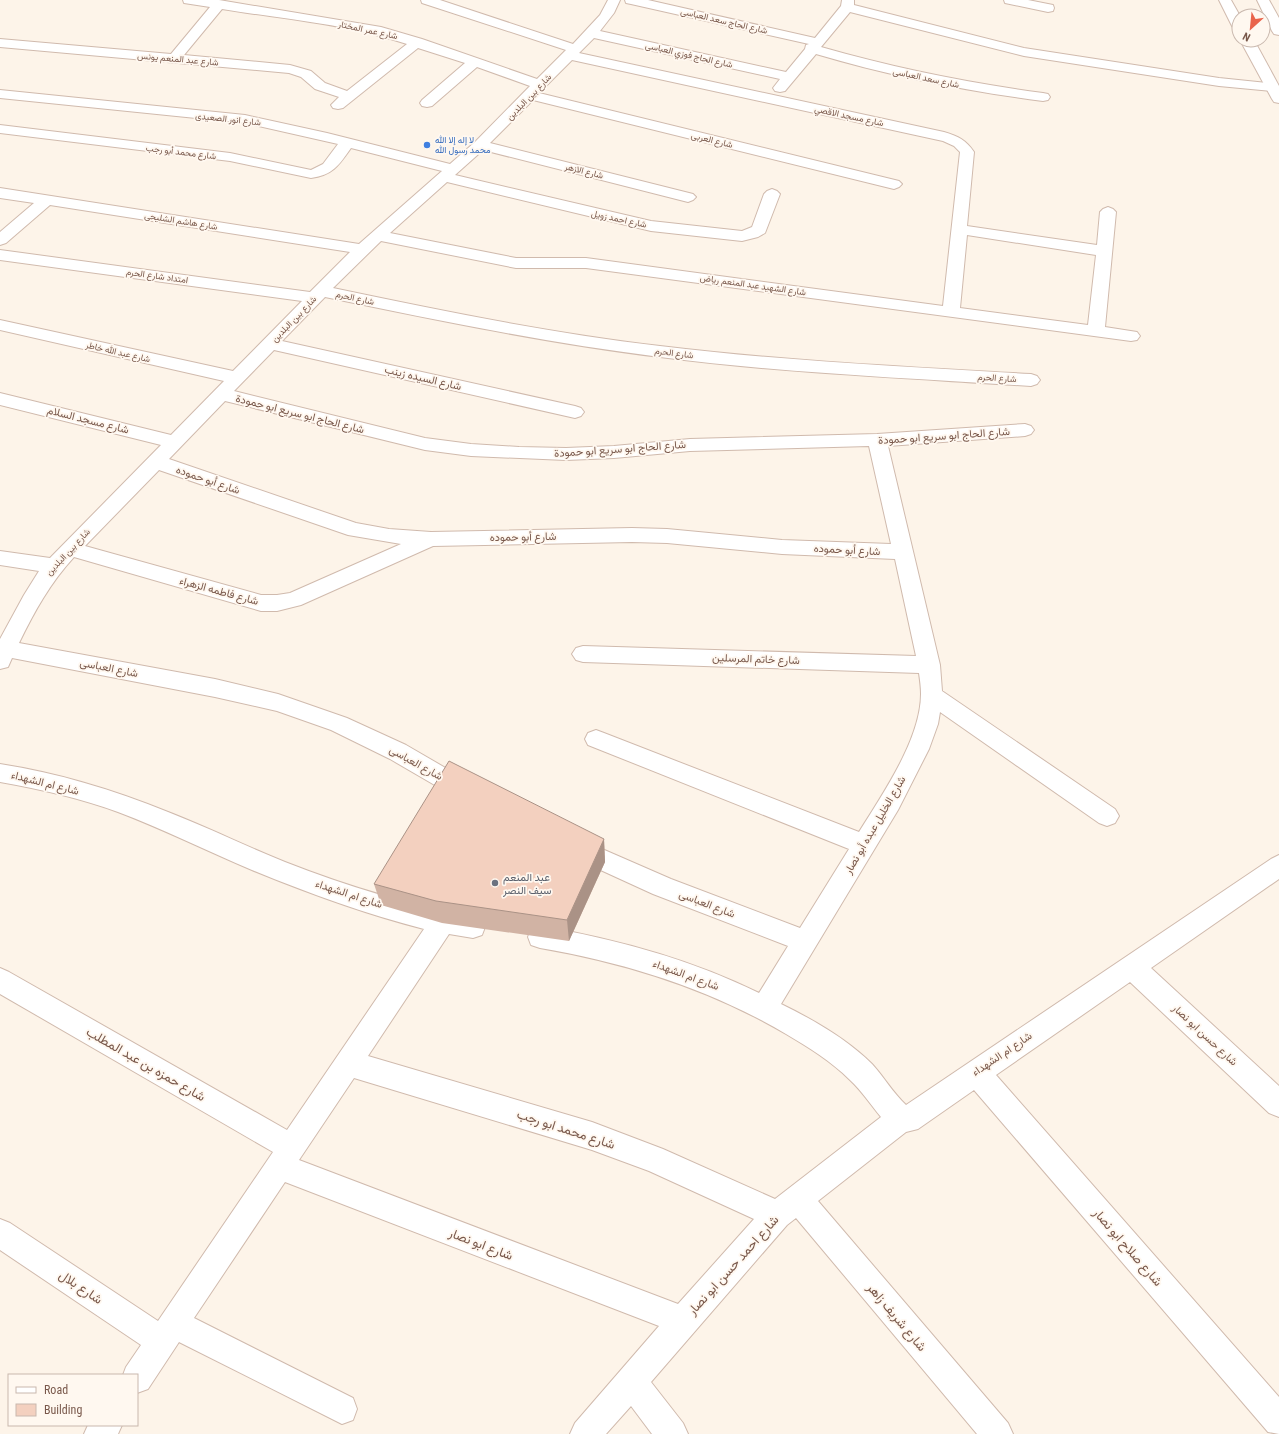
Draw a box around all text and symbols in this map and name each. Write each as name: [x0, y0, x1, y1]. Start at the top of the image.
street label: شارع الحاج سعد العباسى: [679, 6, 768, 37]
north arrow: [1231, 8, 1271, 48]
street label: شارع عمر المختار: [336, 19, 399, 42]
text: N: [1241, 29, 1253, 44]
street label: شارع الحاج فوزي العباسى: [644, 40, 734, 72]
street label: شارع عبد المنعم يونس: [137, 50, 219, 69]
street label: شارع سعد العباسى: [892, 66, 960, 91]
street label: شارع بين البلدين: [505, 72, 554, 123]
street label: شارع مسجد الاقصي: [813, 104, 884, 130]
street label: شارع انور الصعيدى: [195, 111, 261, 128]
street label: شارع العربى: [690, 130, 734, 151]
place label: لا إله إلا الله محمد رسول الله: [435, 134, 491, 156]
marker: لا إله إلا الله محمد رسول الله: [422, 140, 432, 150]
street label: شارع محمد أبو رجب: [145, 143, 217, 162]
street label: شارع الازهر: [562, 161, 604, 182]
street label: شارع احمد زويل: [590, 208, 648, 231]
street label: شارع هاشم الشليحى: [144, 210, 218, 233]
street label: امتداد شارع الحرم: [125, 267, 189, 286]
street label: شارع الشهيد عبد المنعم رياض: [699, 273, 807, 298]
street label: شارع الحرم: [335, 289, 375, 308]
street label: شارع بين البلدين: [270, 294, 319, 345]
street label: شارع عبد الله خاطر: [84, 339, 151, 365]
street label: شارع الحرم: [654, 346, 694, 361]
street label: شارع السيده زينب: [383, 363, 463, 394]
street label: شارع الحرم: [977, 372, 1017, 385]
street label: شارع الحاج ابو سريع ابو حمودة: [234, 392, 366, 437]
street label: شارع مسجد السلام: [46, 404, 131, 437]
street label: شارع الحاج ابو سريع ابو حمودة: [878, 425, 1011, 448]
street label: شارع الحاج ابو سريع ابو حمودة: [554, 438, 687, 461]
street label: شارع أبو حموده: [174, 463, 242, 498]
street label: شارع بين البلدين: [44, 527, 93, 578]
street label: شارع أبو حموده: [489, 530, 557, 545]
street label: شارع أبو حموده: [813, 542, 881, 559]
street label: شارع فاطمه الزهراء: [178, 574, 260, 609]
street label: شارع خاتم المرسلين: [712, 651, 800, 668]
street label: شارع العباسى: [79, 656, 140, 681]
street label: شارع العباسى: [386, 743, 445, 784]
street label: شارع ام الشهداء: [9, 768, 81, 799]
street label: شارع الخليل عبده أبو نصار: [841, 773, 909, 878]
place label: عبد المنعم سيف النصر: [502, 871, 552, 897]
street label: شارع ام الشهداء: [314, 877, 384, 912]
marker: عبد المنعم سيف النصر: [490, 878, 500, 888]
street label: شارع العباسى: [677, 887, 737, 922]
street label: شارع ام الشهداء: [651, 957, 721, 994]
street label: شارع حسن ابو نصار: [1168, 1001, 1240, 1069]
street label: شارع حمزه بن عبد المطلب: [83, 1024, 208, 1106]
street label: شارع ام الشهداء: [970, 1029, 1035, 1080]
street label: شارع محمد ابو رجب: [515, 1106, 617, 1154]
street label: شارع صلاح ابو نصار: [1088, 1204, 1166, 1290]
street label: شارع احمد حسن ابو نصار: [684, 1212, 783, 1320]
street label: شارع ابو نصار: [445, 1225, 515, 1265]
street label: شارع بلال: [55, 1267, 106, 1309]
street label: شارع شريف زاهر: [862, 1279, 930, 1355]
legend: [8, 1374, 138, 1426]
text: Road: [44, 1383, 68, 1397]
text: Building: [44, 1403, 82, 1417]

